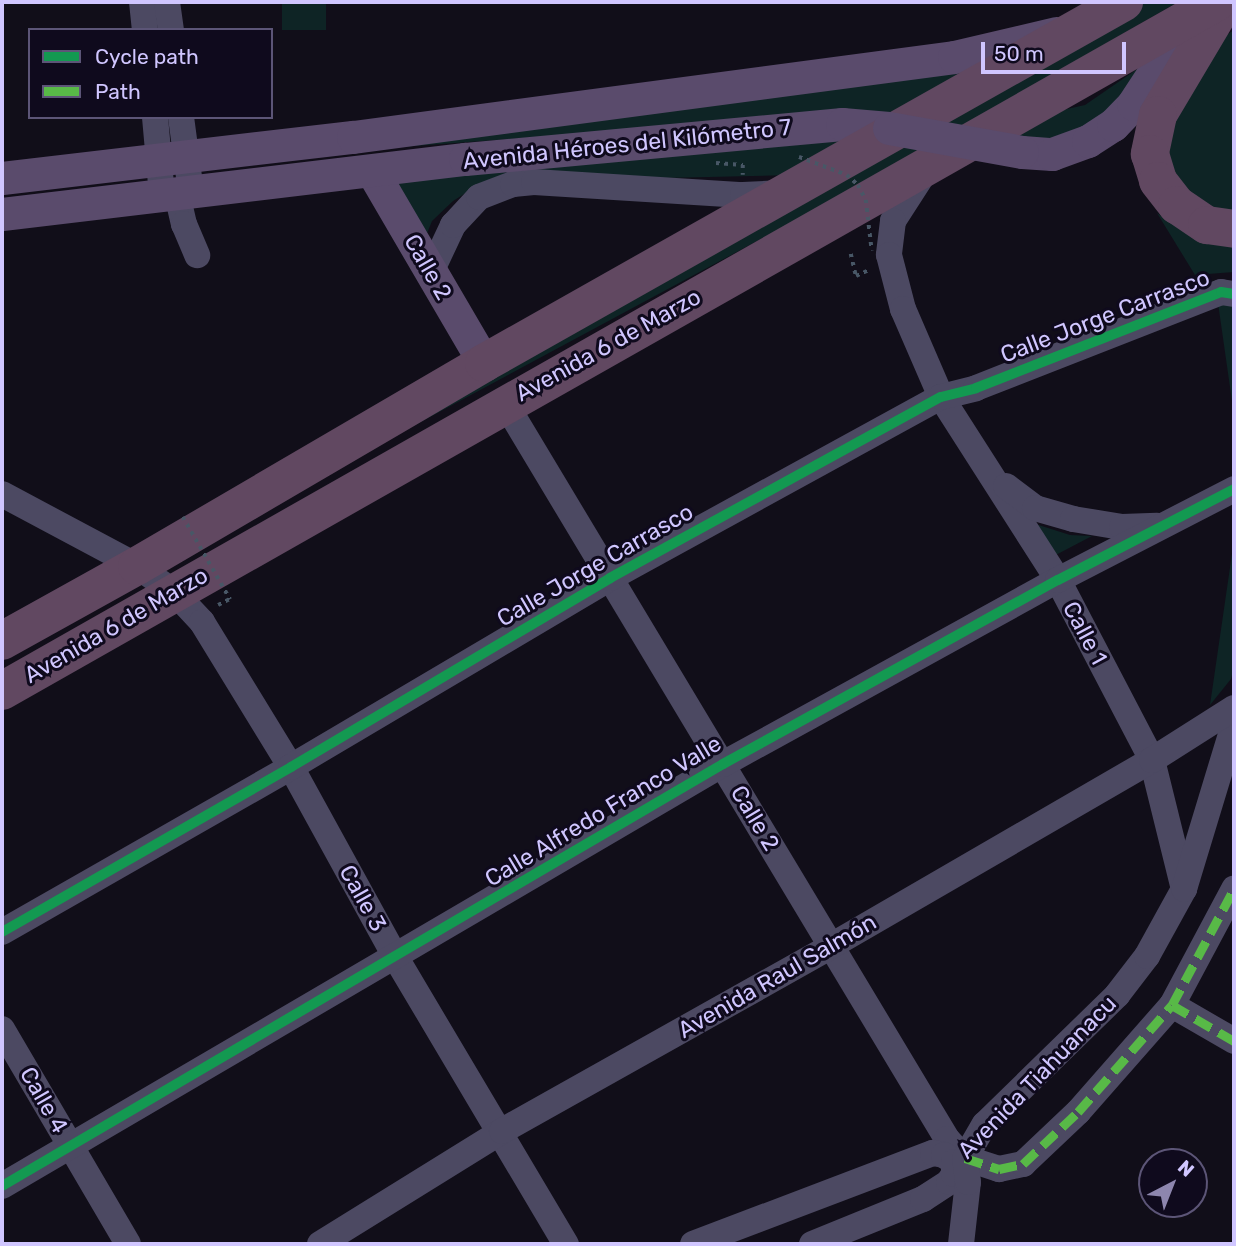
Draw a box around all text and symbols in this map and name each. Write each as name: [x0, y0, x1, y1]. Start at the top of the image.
legend: [28, 28, 273, 119]
scale bar: [984, 28, 1129, 72]
text: 50 m: [994, 41, 1044, 66]
text: Cycle path: [95, 44, 199, 69]
text: Path: [95, 79, 141, 104]
street label: Avenida Héroes del Kilómetro 7: [461, 113, 793, 175]
street label: Calle 2: [398, 229, 458, 305]
street label: Calle Jorge Carrasco: [996, 263, 1214, 369]
street label: Avenida 6 de Marzo: [511, 283, 705, 407]
street label: Calle Jorge Carrasco: [492, 498, 698, 632]
street label: Avenida 6 de Marzo: [19, 561, 213, 689]
street label: Calle 1: [1057, 597, 1113, 669]
street label: Calle Alfredo Franco Valle: [479, 729, 727, 893]
street label: Calle 2: [725, 780, 785, 856]
street label: Calle 3: [334, 860, 392, 936]
street label: Avenida Raul Salmón: [673, 908, 881, 1044]
street label: Avenida Tiahuanacu: [952, 989, 1122, 1165]
street label: Calle 4: [14, 1062, 74, 1138]
north arrow: [1138, 1148, 1208, 1218]
text: N: [1173, 1155, 1199, 1182]

